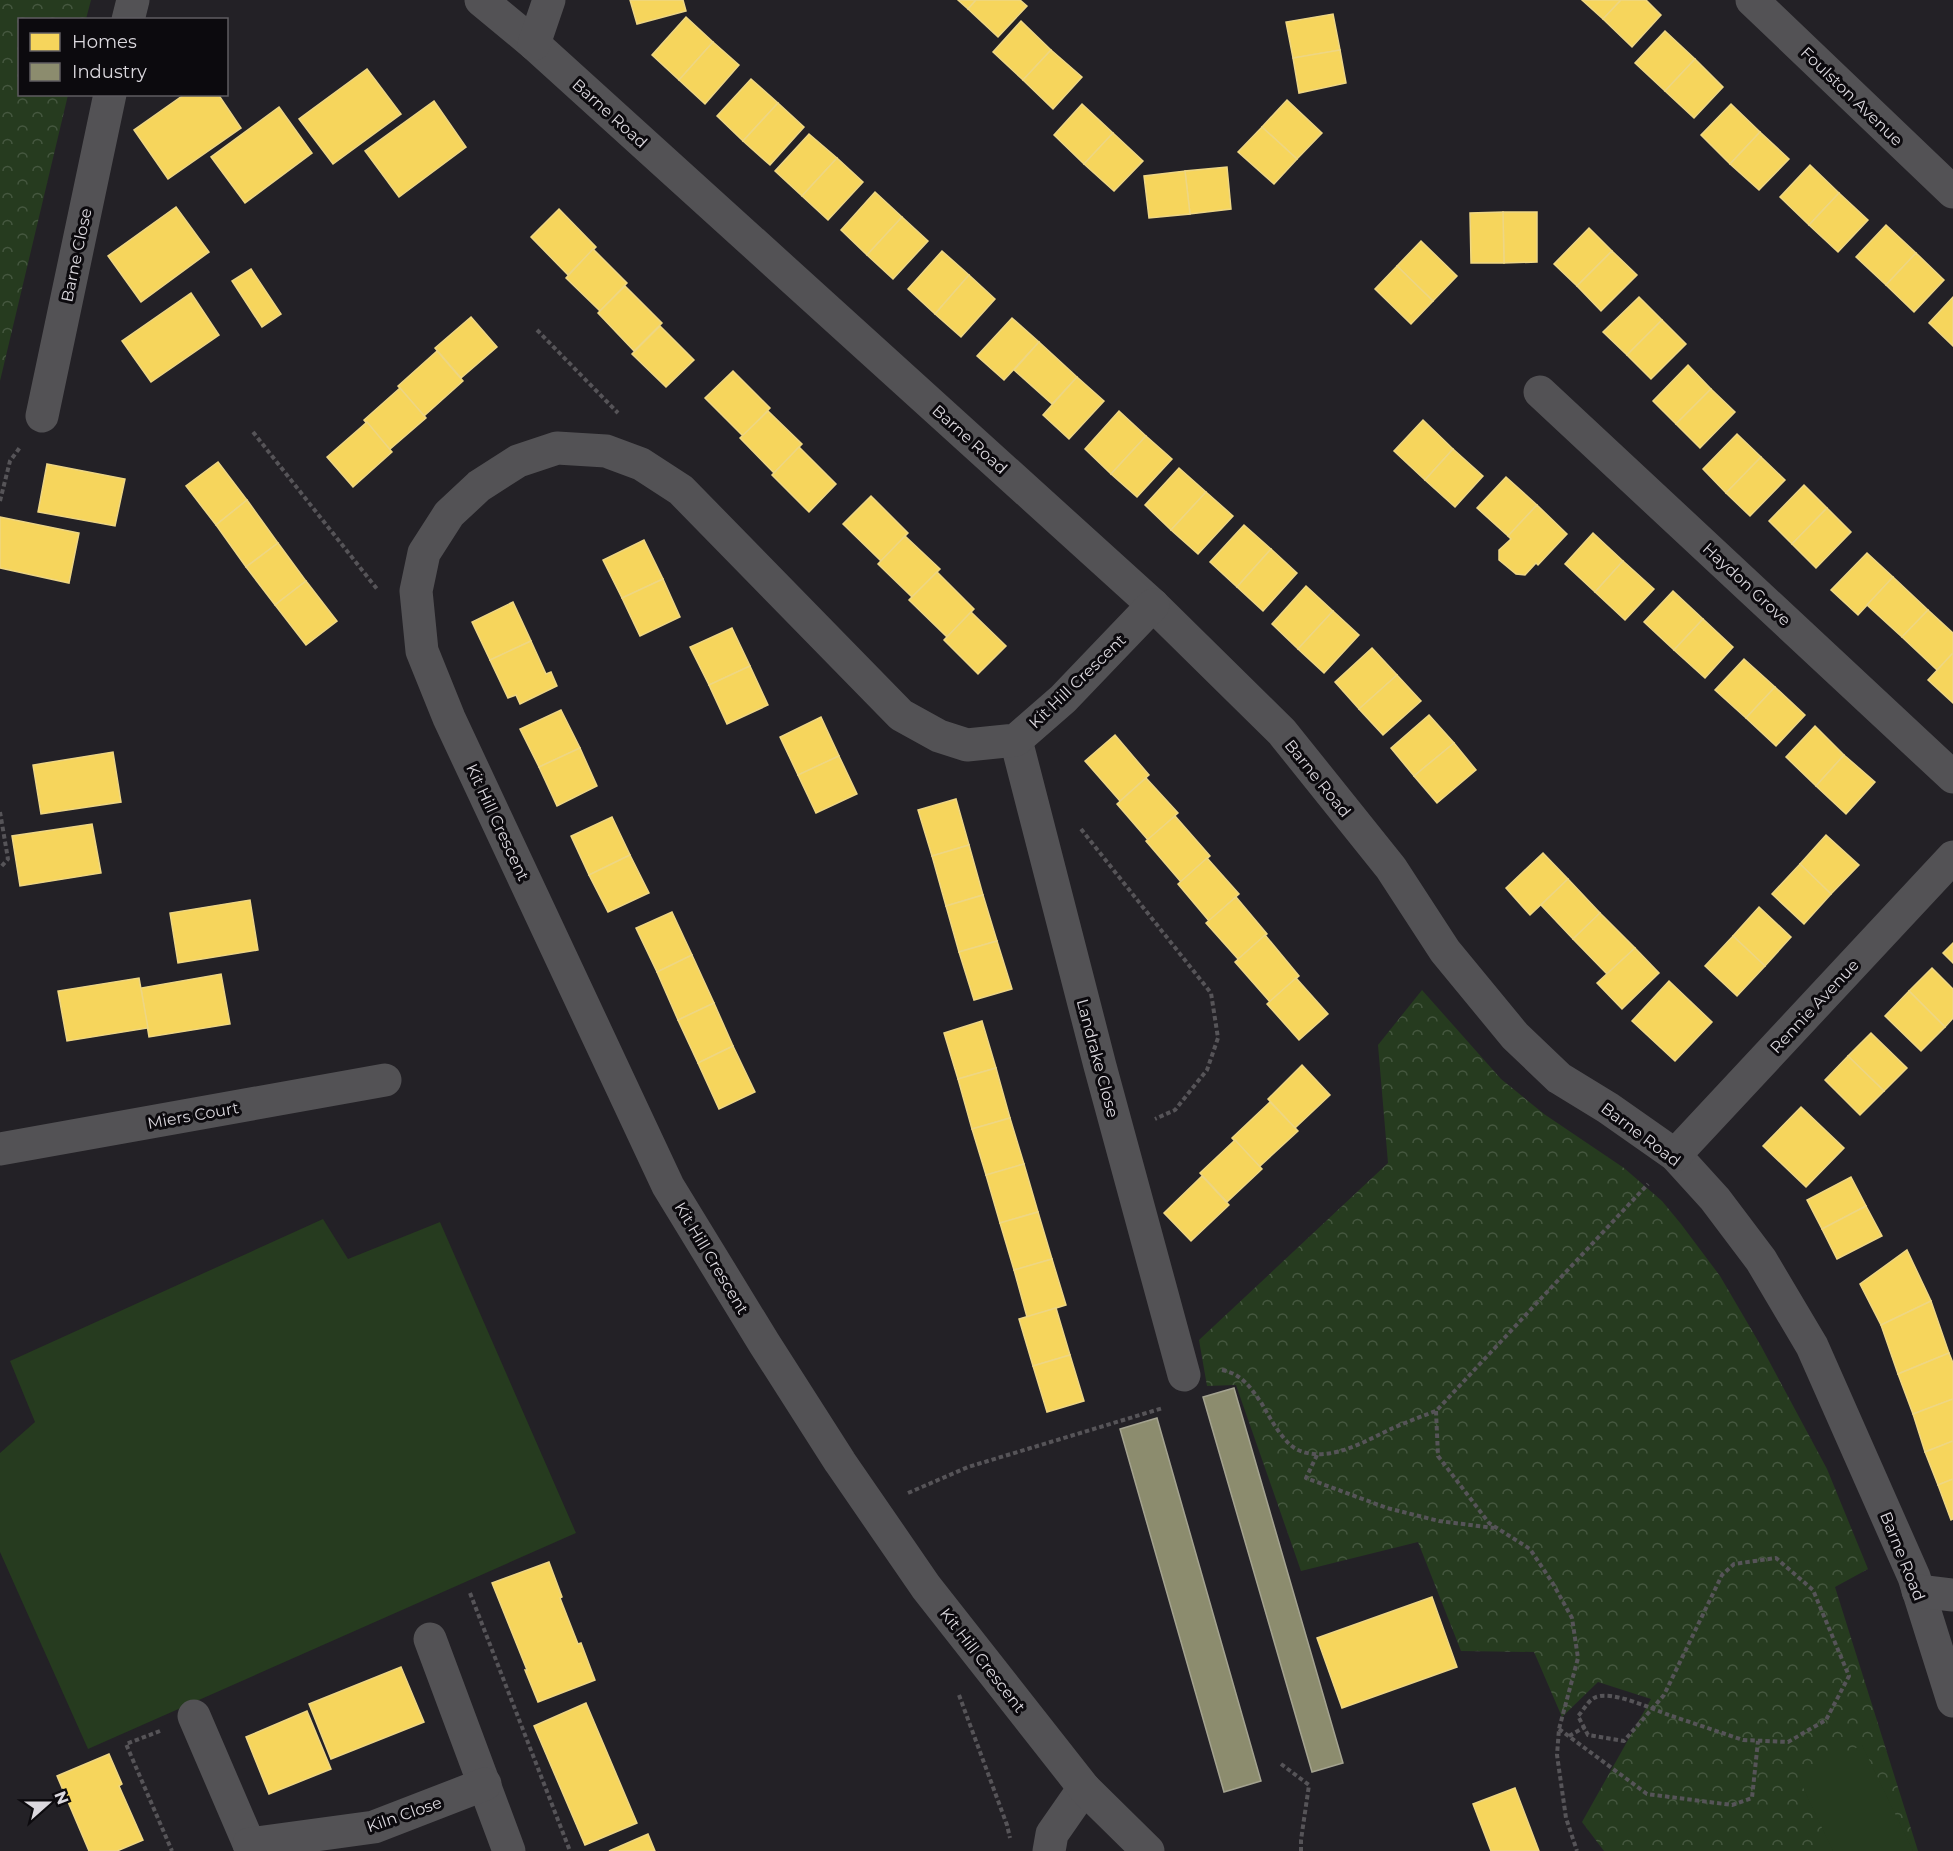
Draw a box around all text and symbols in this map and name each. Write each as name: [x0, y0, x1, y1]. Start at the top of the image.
legend: [18, 18, 228, 96]
text: Homes: [72, 31, 137, 53]
street label: Foulston Avenue: [1797, 43, 1907, 150]
text: Industry: [72, 61, 147, 83]
street label: Barne Road: [568, 75, 651, 152]
street label: Barne Close: [57, 206, 96, 304]
street label: Barne Road: [928, 401, 1011, 478]
street label: Haydon Grove: [1699, 539, 1794, 630]
street label: Kit Hill Crescent: [1025, 630, 1130, 732]
street label: Barne Road: [1281, 736, 1355, 821]
street label: Kit Hill Crescent: [462, 761, 533, 884]
street label: Rennie Avenue: [1766, 955, 1863, 1057]
street label: Landrake Close: [1073, 997, 1122, 1120]
street label: Miers Court: [146, 1098, 241, 1133]
street label: Barne Road: [1597, 1098, 1684, 1170]
street label: Kit Hill Crescent: [671, 1199, 753, 1318]
street label: Barne Road: [1876, 1509, 1929, 1603]
street label: Kit Hill Crescent: [936, 1604, 1030, 1717]
north arrow: [18, 1773, 78, 1833]
text: N: [50, 1788, 73, 1807]
street label: Kiln Close: [364, 1793, 444, 1836]

